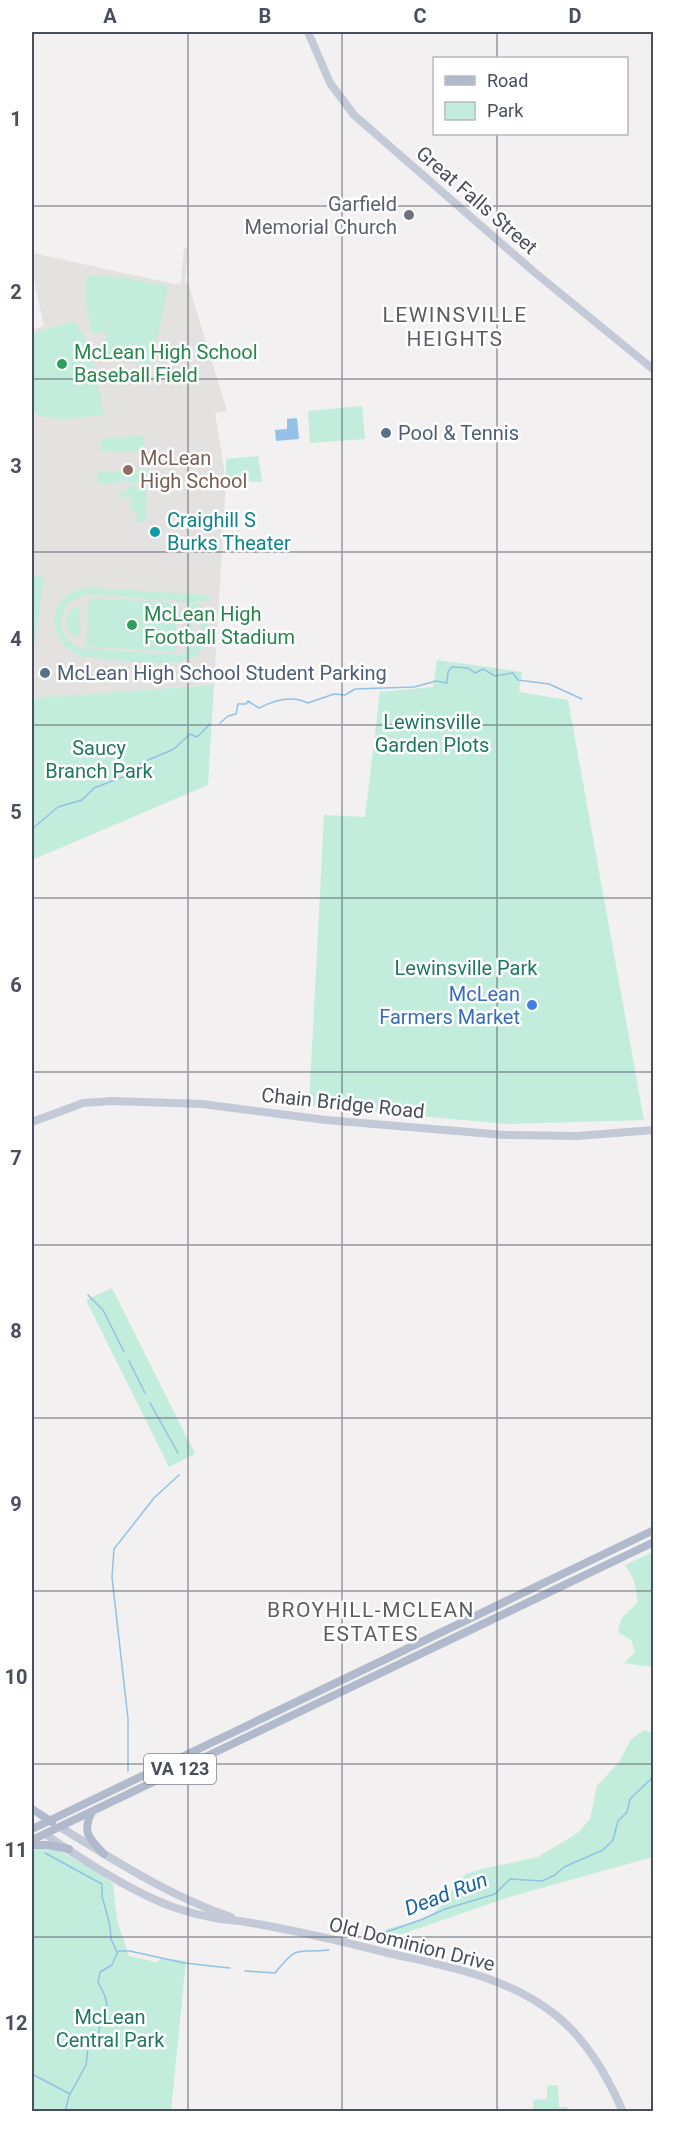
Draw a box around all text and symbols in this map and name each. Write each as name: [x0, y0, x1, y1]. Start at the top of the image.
text: A: [103, 4, 117, 28]
text: B: [259, 4, 271, 28]
text: C: [413, 4, 427, 28]
text: D: [569, 4, 582, 28]
legend: [433, 57, 628, 135]
text: Road: [487, 70, 528, 91]
text: Park: [487, 100, 524, 121]
text: 1: [10, 107, 22, 131]
street label: Great Falls Street: [412, 141, 542, 259]
place label: Garfield Memorial Church: [245, 192, 397, 239]
marker: Garfield Memorial Church: [402, 208, 416, 222]
text: 2: [10, 280, 22, 304]
district label: LEWINSVILLE HEIGHTS: [382, 303, 528, 351]
place label: McLean High School Baseball Field: [74, 340, 258, 387]
marker: McLean High School Baseball Field: [55, 357, 69, 371]
place label: Pool & Tennis: [398, 421, 519, 445]
marker: Pool & Tennis: [379, 426, 393, 440]
place label: McLean High School: [140, 446, 247, 493]
text: 3: [10, 454, 22, 478]
marker: McLean High School: [121, 463, 135, 477]
place label: Craighill S Burks Theater: [167, 508, 291, 555]
marker: Craighill S Burks Theater: [148, 525, 162, 539]
place label: McLean High Football Stadium: [144, 602, 295, 649]
marker: McLean High Football Stadium: [125, 618, 139, 632]
text: 4: [10, 627, 22, 651]
place label: McLean High School Student Parking: [57, 661, 387, 685]
marker: McLean High School Student Parking: [38, 666, 52, 680]
park label: Lewinsville Garden Plots: [375, 710, 489, 757]
park label: Saucy Branch Park: [45, 736, 154, 783]
text: 5: [10, 800, 22, 824]
park label: Lewinsville Park: [395, 956, 538, 980]
text: 6: [10, 973, 22, 997]
place label: McLean Farmers Market: [379, 982, 520, 1029]
marker: McLean Farmers Market: [525, 998, 539, 1012]
street label: Chain Bridge Road: [260, 1083, 426, 1123]
text: 7: [10, 1146, 22, 1170]
text: 8: [10, 1319, 22, 1343]
text: 9: [10, 1492, 22, 1516]
district label: BROYHILL-MCLEAN ESTATES: [267, 1598, 475, 1646]
text: 10: [5, 1665, 27, 1689]
road number: VA 123: [144, 1754, 216, 1784]
text: 11: [5, 1838, 27, 1862]
water label: Dead Run: [401, 1867, 491, 1921]
street label: Old Dominion Drive: [327, 1912, 497, 1976]
park label: McLean Central Park: [56, 2005, 165, 2052]
text: 12: [5, 2011, 27, 2035]

